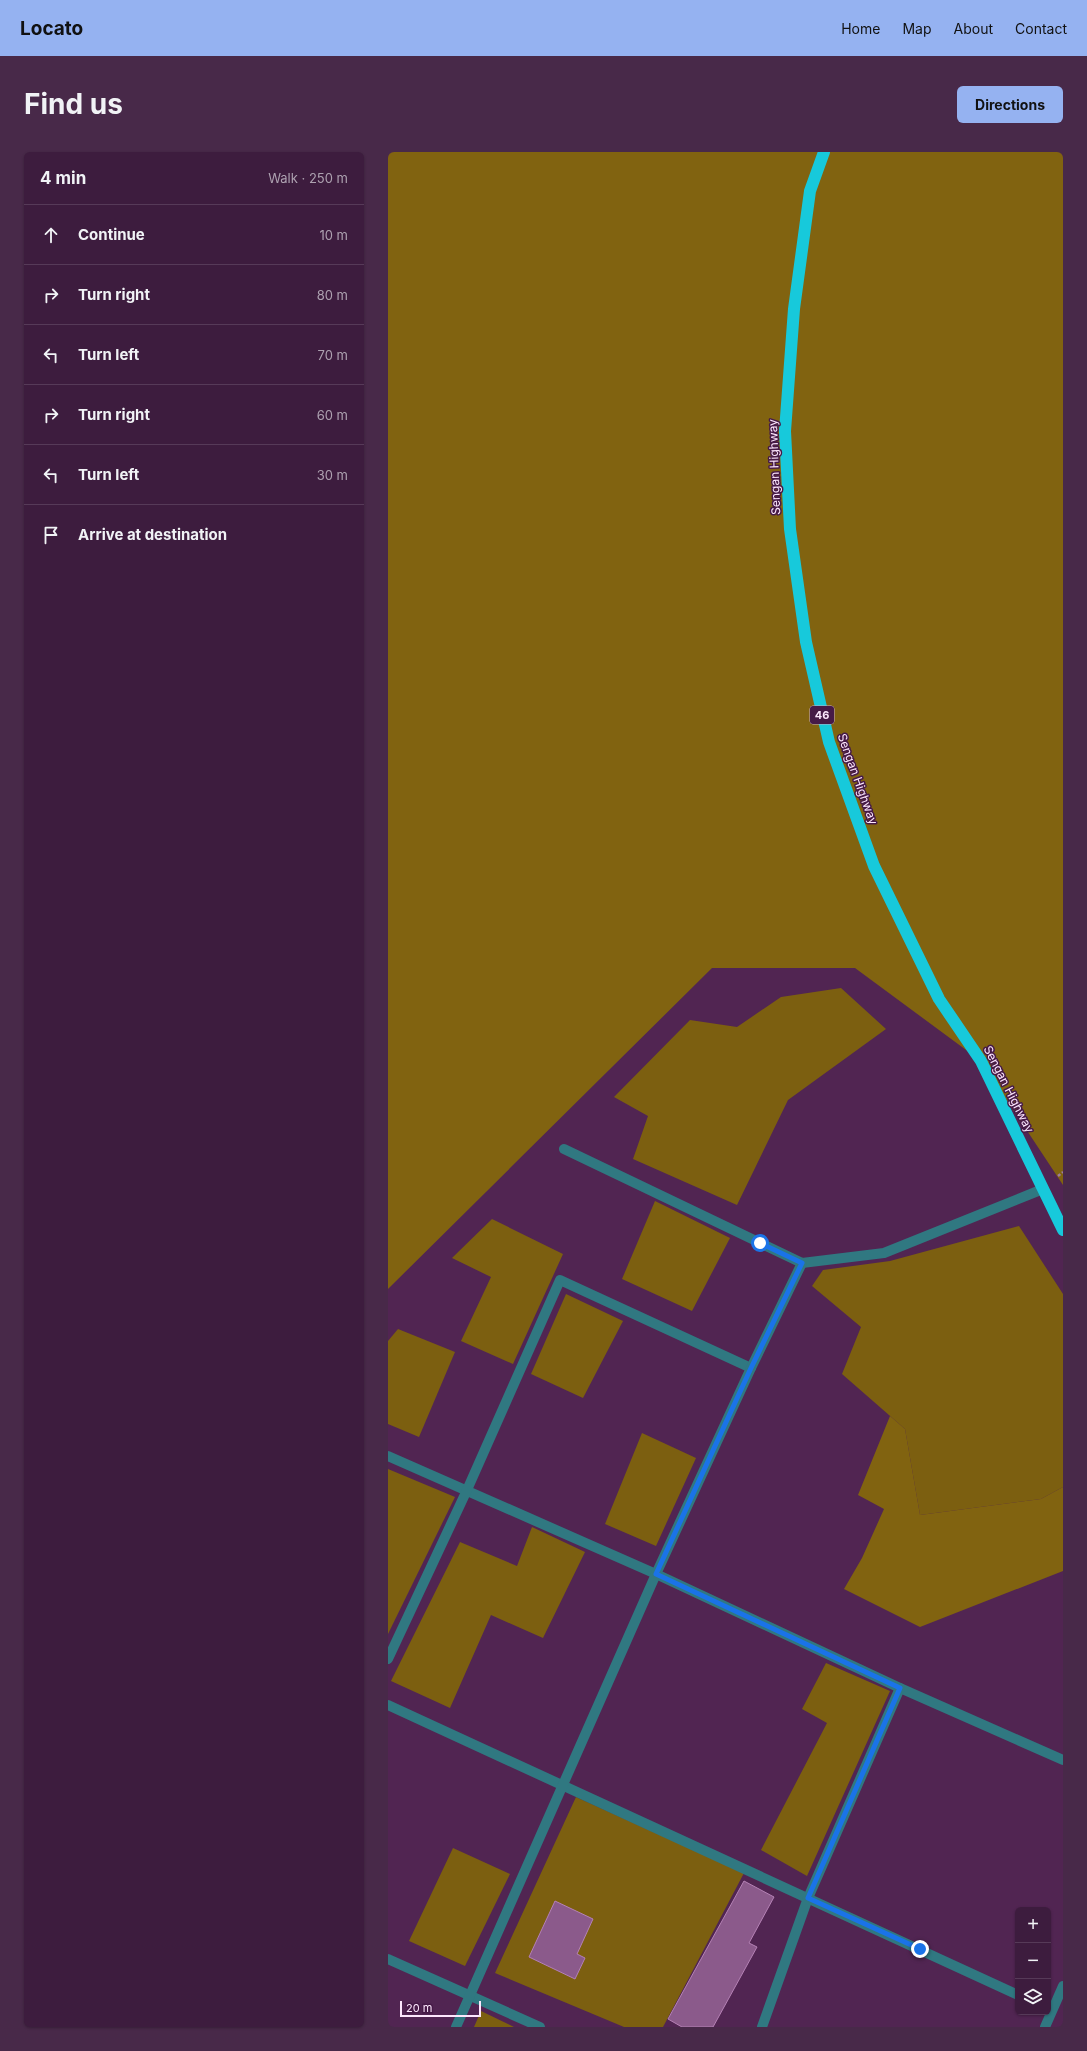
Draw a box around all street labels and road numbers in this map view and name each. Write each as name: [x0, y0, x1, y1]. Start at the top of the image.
street label: Sengan Highway: [765, 419, 783, 515]
road number: 46: [810, 706, 834, 724]
street label: Sengan Highway: [835, 731, 882, 827]
street label: Sengan Highway: [981, 1043, 1038, 1135]

